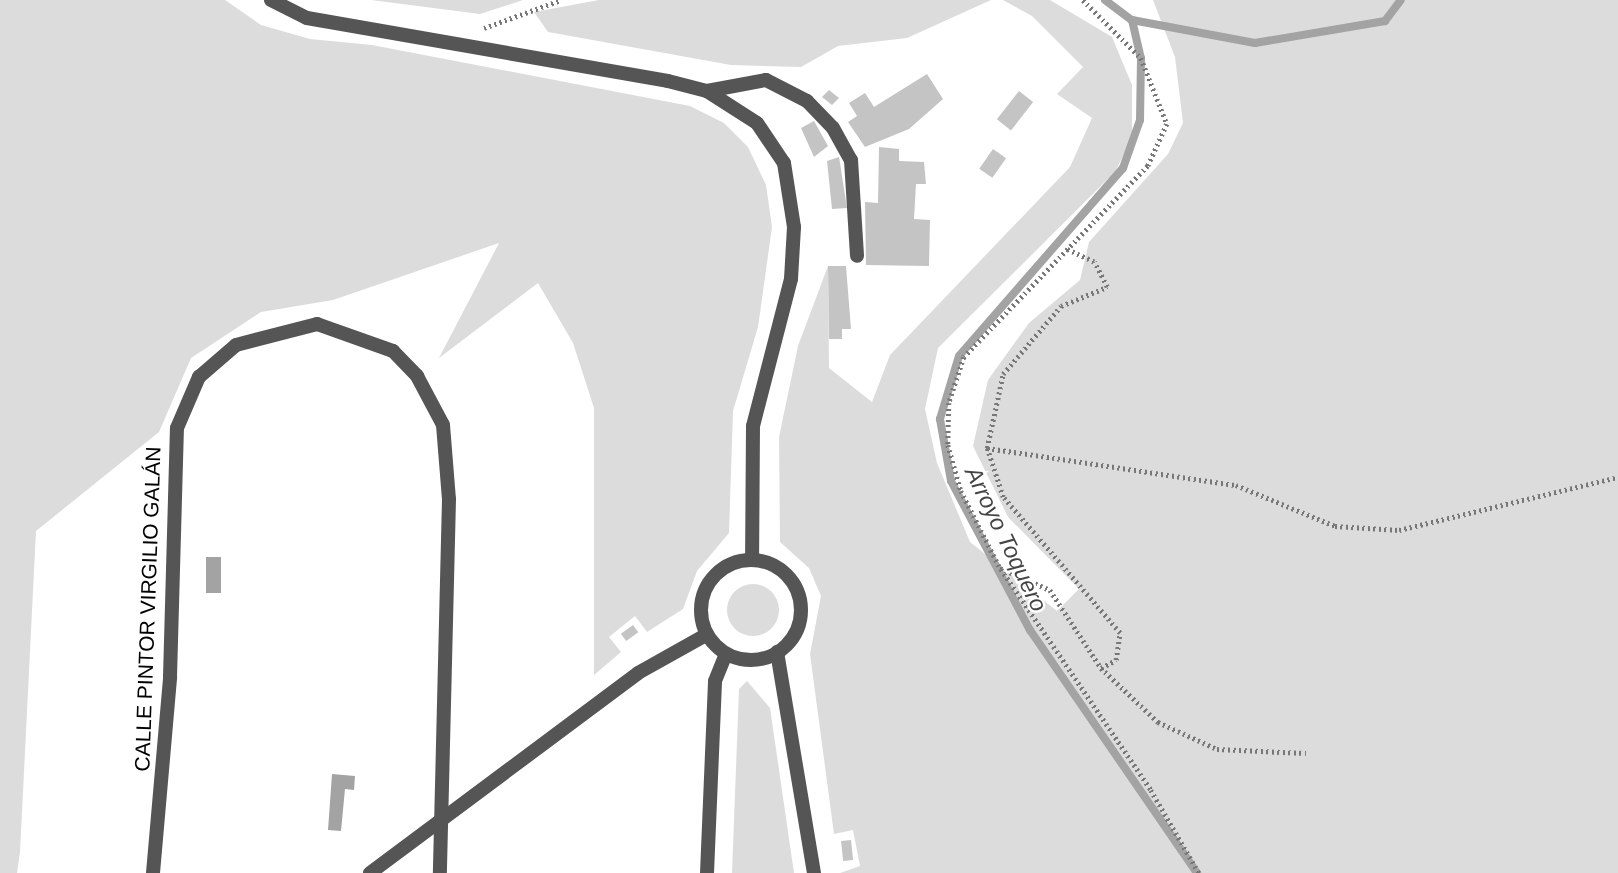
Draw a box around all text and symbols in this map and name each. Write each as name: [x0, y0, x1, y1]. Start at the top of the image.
street label: CALLE PINTOR VIRGILIO GALÁN: [130, 446, 166, 772]
water label: Arroyo Toquero: [959, 462, 1053, 616]

